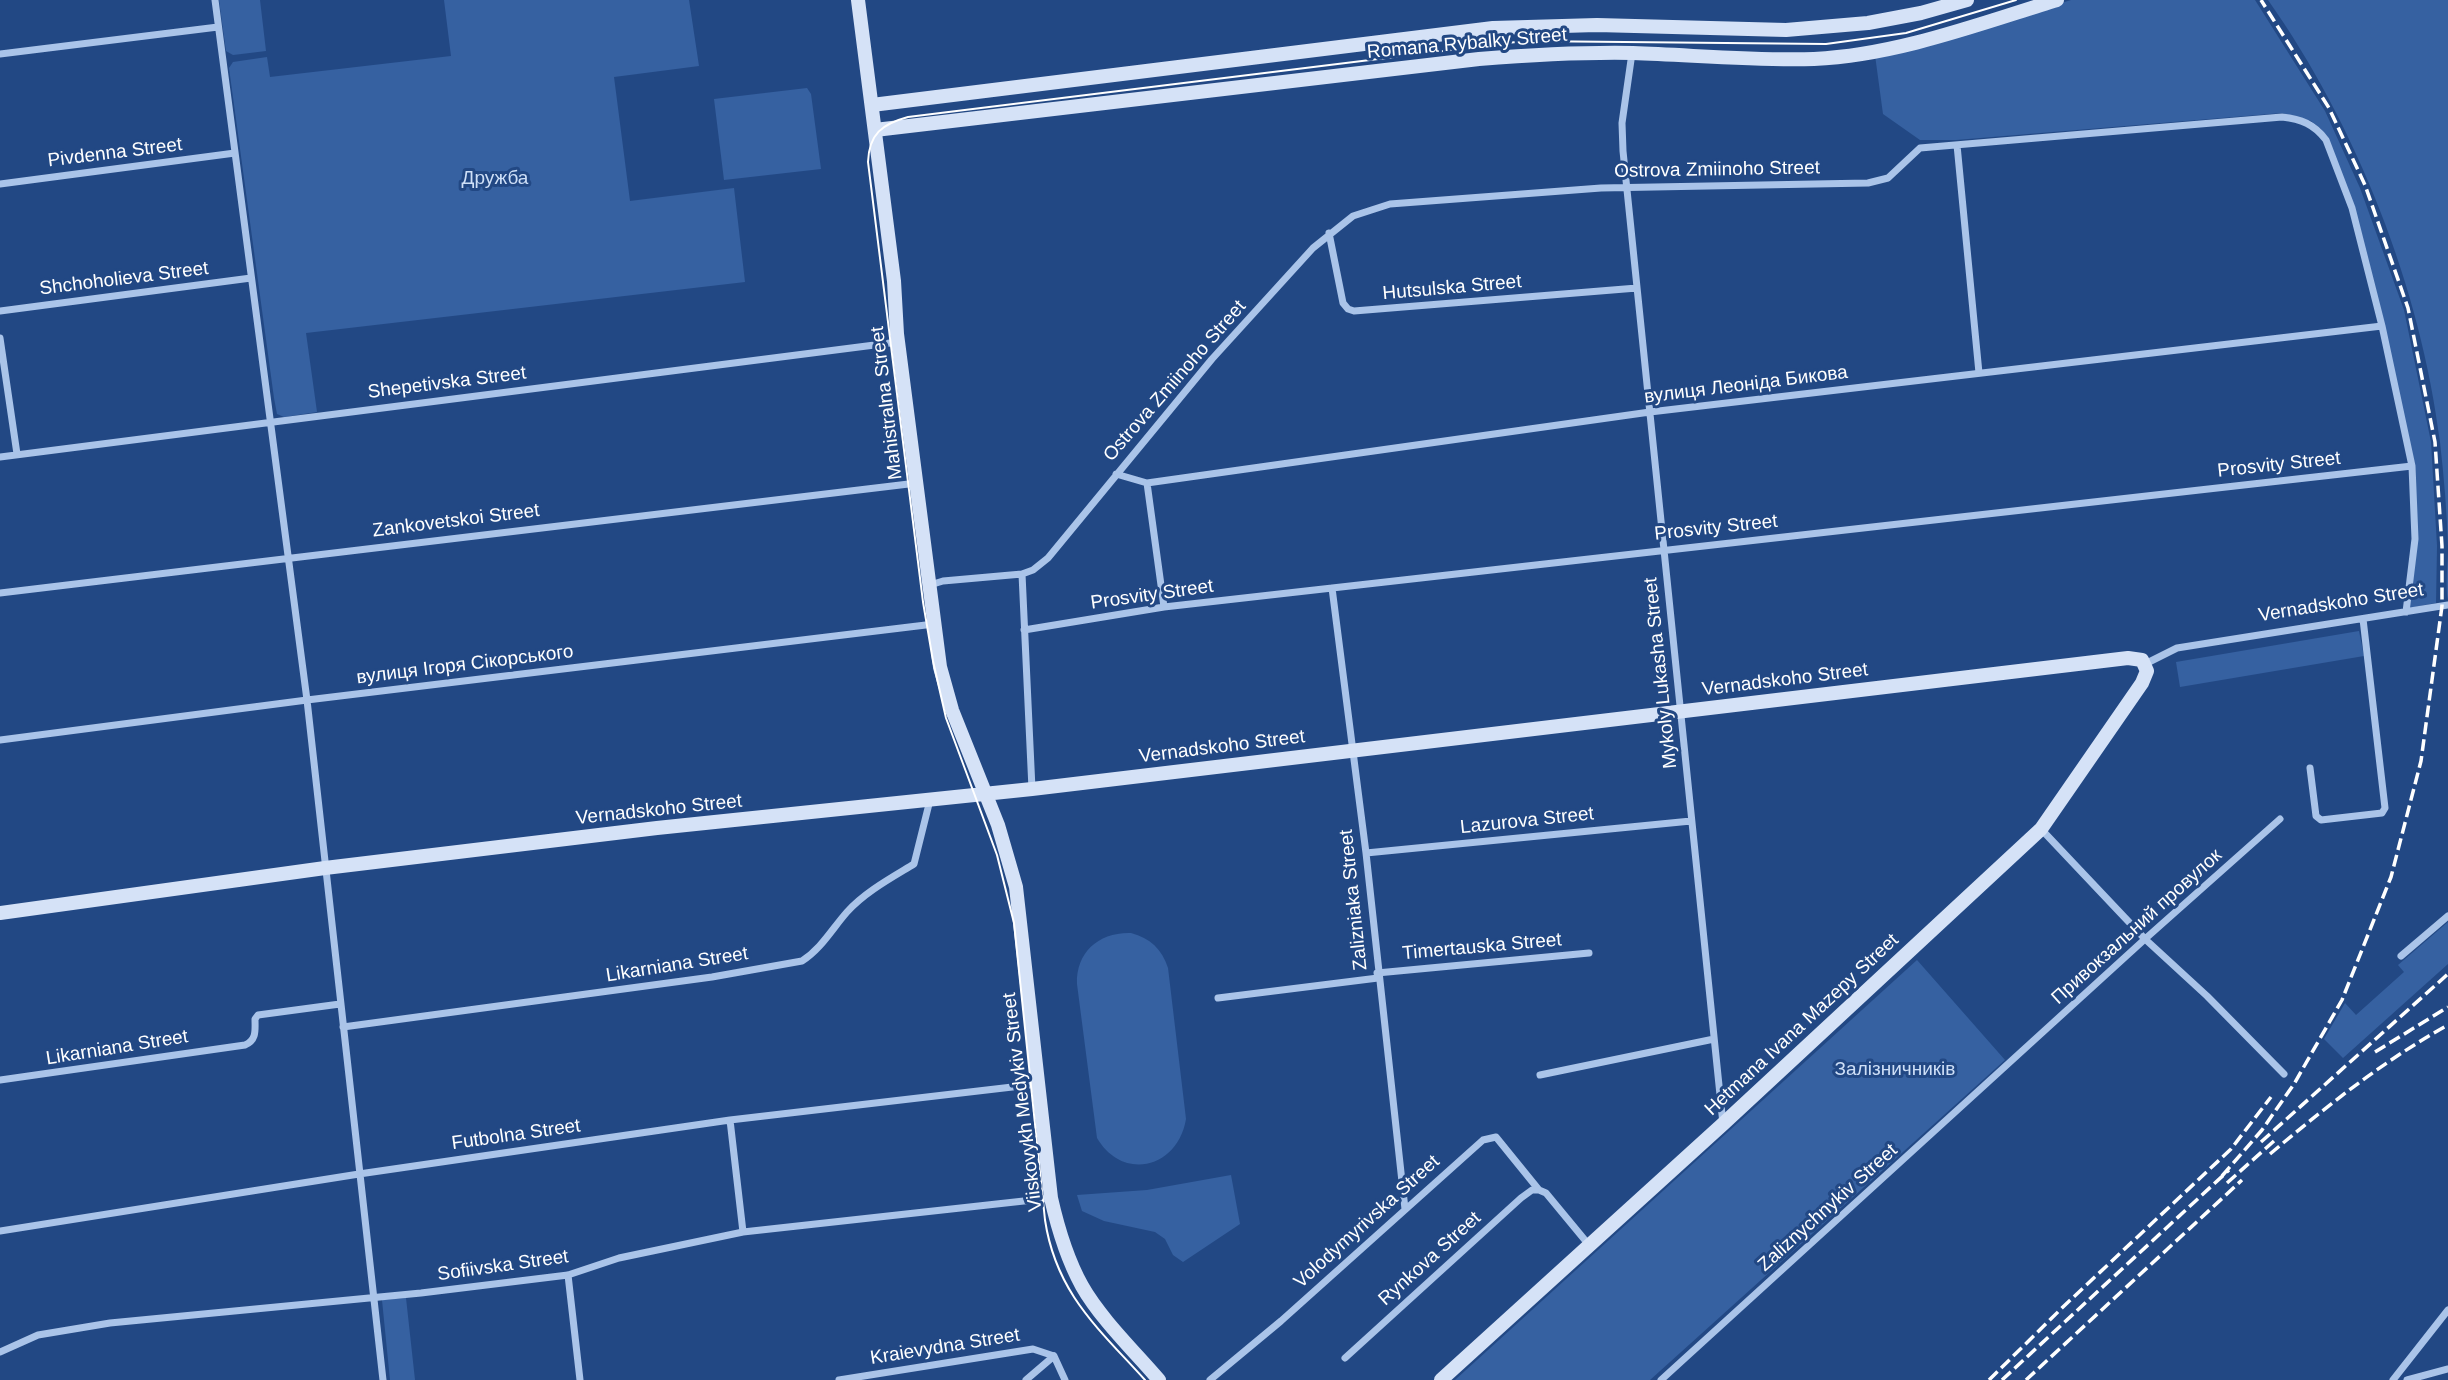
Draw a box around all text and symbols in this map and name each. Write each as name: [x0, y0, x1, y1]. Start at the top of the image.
street label: Romana Rybalky Street: [1366, 24, 1568, 64]
street label: Pivdenna Street: [47, 133, 183, 173]
street label: Ostrova Zmiinoho Street: [1614, 157, 1820, 183]
park label: Дружба: [462, 168, 528, 190]
street label: Shchoholieva Street: [38, 257, 210, 301]
street label: Hutsulska Street: [1382, 271, 1522, 305]
street label: Ostrova Zmiinoho Street: [1099, 296, 1251, 466]
street label: Mahistralna Street: [866, 325, 908, 481]
street label: вулиця Леоніда Бикова: [1643, 361, 1849, 409]
street label: Shepetivska Street: [366, 362, 528, 404]
street label: Prosvity Street: [2216, 447, 2342, 483]
street label: Zankovetskoi Street: [371, 499, 541, 543]
street label: Prosvity Street: [1653, 510, 1779, 546]
street label: Prosvity Street: [1089, 575, 1215, 615]
street label: Mykoly Lukasha Street: [1640, 576, 1682, 770]
street label: Vernadskoho Street: [2257, 579, 2425, 627]
street label: вулиця Ігоря Сікорського: [355, 640, 575, 690]
street label: Vernadskoho Street: [1701, 659, 1869, 701]
street label: Vernadskoho Street: [1138, 726, 1306, 768]
street label: Vernadskoho Street: [575, 790, 743, 830]
street label: Lazurova Street: [1459, 803, 1595, 839]
street label: Zalizniaka Street: [1335, 828, 1373, 972]
street label: Привокзальний провулок: [2047, 844, 2227, 1010]
street label: Timertauska Street: [1401, 929, 1563, 965]
street label: Hetmana Ivana Mazepy Street: [1700, 929, 1904, 1121]
street label: Likarniana Street: [604, 943, 750, 987]
street label: Viiskovykh Medykiv Street: [998, 991, 1048, 1213]
street label: Likarniana Street: [44, 1026, 190, 1070]
park label: Залізничників: [1835, 1059, 1955, 1081]
street label: Futbolna Street: [450, 1115, 582, 1155]
street label: Zaliznychnykiv Street: [1754, 1139, 1902, 1277]
street label: Volodymyrivska Street: [1290, 1151, 1444, 1293]
street label: Rynkova Street: [1374, 1207, 1486, 1311]
street label: Sofiivska Street: [436, 1246, 570, 1286]
street label: Kraievydna Street: [869, 1324, 1021, 1370]

